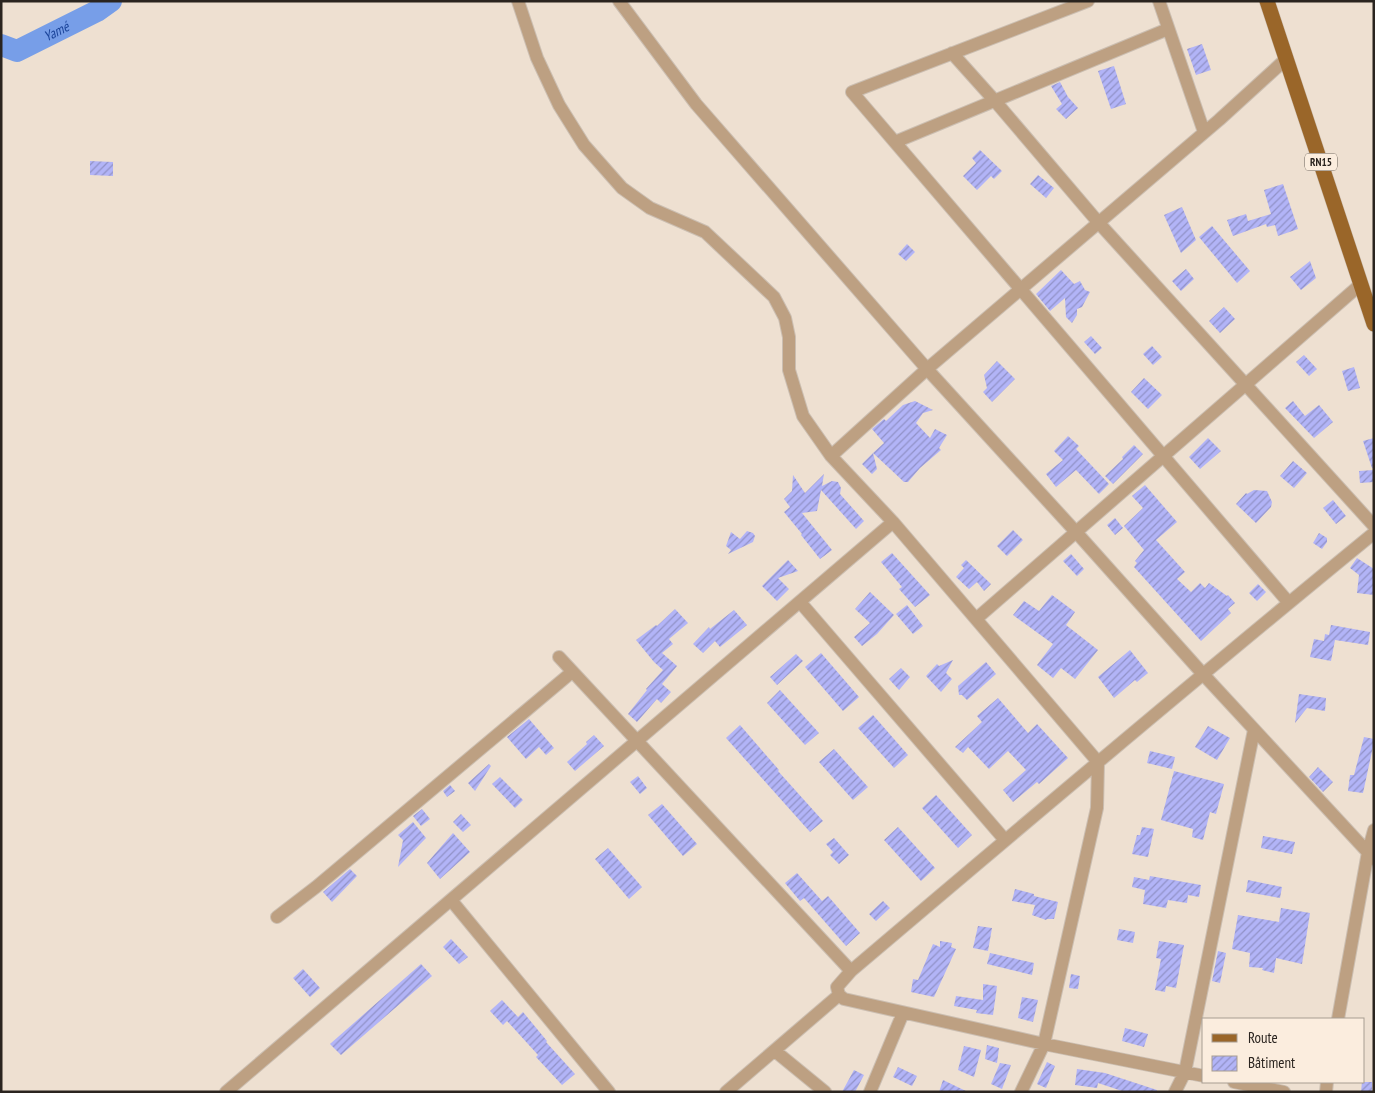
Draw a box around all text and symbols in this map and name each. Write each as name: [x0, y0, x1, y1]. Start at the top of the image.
water label: Yamé: [41, 17, 73, 45]
road number: RN15: [1305, 154, 1337, 170]
legend: [1202, 1018, 1365, 1083]
text: Route: [1248, 1028, 1278, 1047]
text: Bâtiment: [1248, 1053, 1295, 1072]

